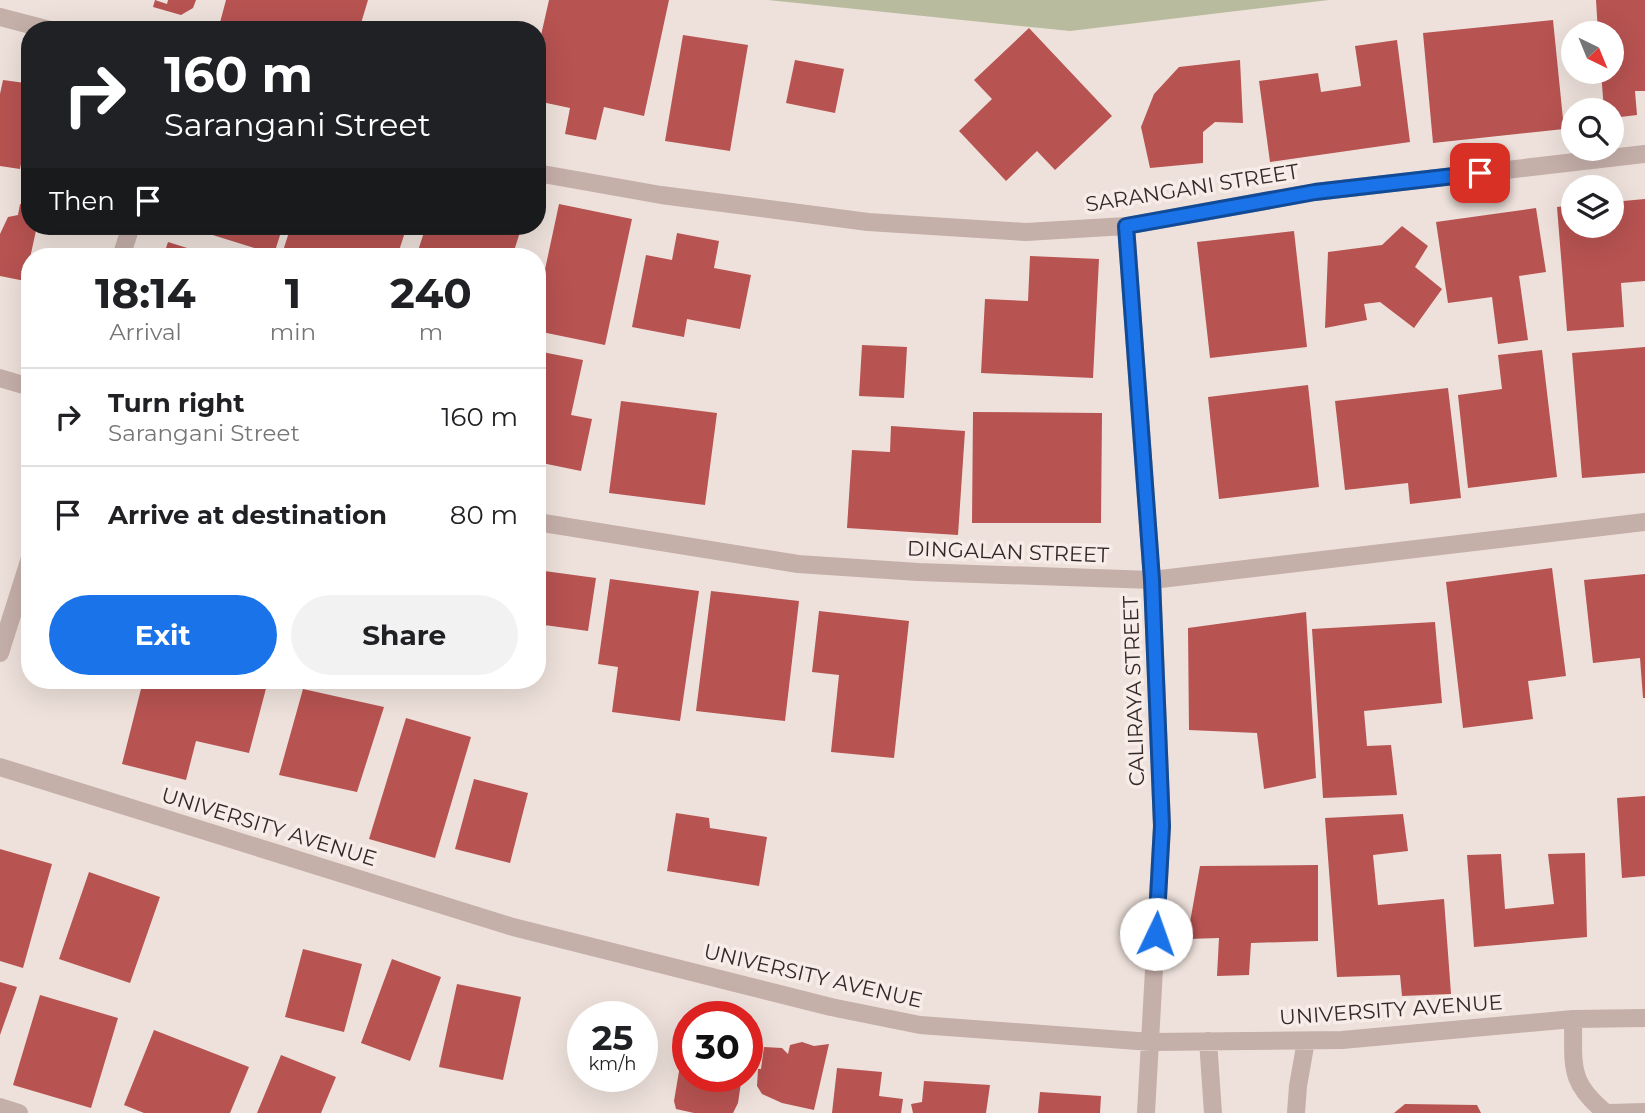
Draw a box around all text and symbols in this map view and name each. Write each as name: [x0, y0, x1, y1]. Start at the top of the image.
north arrow: [1561, 21, 1624, 84]
map controls: [1561, 21, 1624, 238]
text: 160 m: [164, 45, 313, 104]
icon: right: [49, 49, 140, 140]
button: search: [1561, 98, 1624, 161]
text: Sarangani Street: [164, 105, 431, 144]
pin: [1450, 143, 1510, 203]
icon: arrive: [1461, 154, 1499, 192]
street label: SARANGANI STREET: [1083, 158, 1300, 217]
button: layers: [1561, 175, 1624, 238]
icon: arrive: [129, 182, 167, 220]
text: Then: [49, 185, 115, 217]
text: 18:14: [95, 267, 196, 319]
text: 1: [285, 267, 301, 319]
text: 240: [390, 267, 472, 319]
text: Arrival: [109, 318, 182, 346]
text: min: [270, 318, 316, 346]
text: m: [419, 318, 443, 346]
text: Turn right: [108, 387, 244, 419]
icon: right: [49, 398, 87, 436]
text: 160 m: [441, 401, 518, 433]
text: Sarangani Street: [108, 419, 300, 447]
icon: arrive: [49, 496, 87, 534]
text: Arrive at destination: [108, 499, 387, 531]
text: 80 m: [450, 499, 518, 531]
street label: DINGALAN STREET: [907, 535, 1109, 568]
button: Exit: [49, 595, 277, 675]
button: Share: [291, 595, 518, 675]
street label: CALIRAYA STREET: [1118, 595, 1149, 787]
street label: UNIVERSITY AVENUE: [158, 782, 380, 871]
position arrow: [1119, 897, 1193, 971]
street label: UNIVERSITY AVENUE: [701, 938, 925, 1013]
street label: UNIVERSITY AVENUE: [1278, 989, 1503, 1030]
speed limit sign: 30: [672, 1001, 763, 1092]
text: 25: [592, 1016, 633, 1059]
text: km/h: [588, 1053, 637, 1075]

